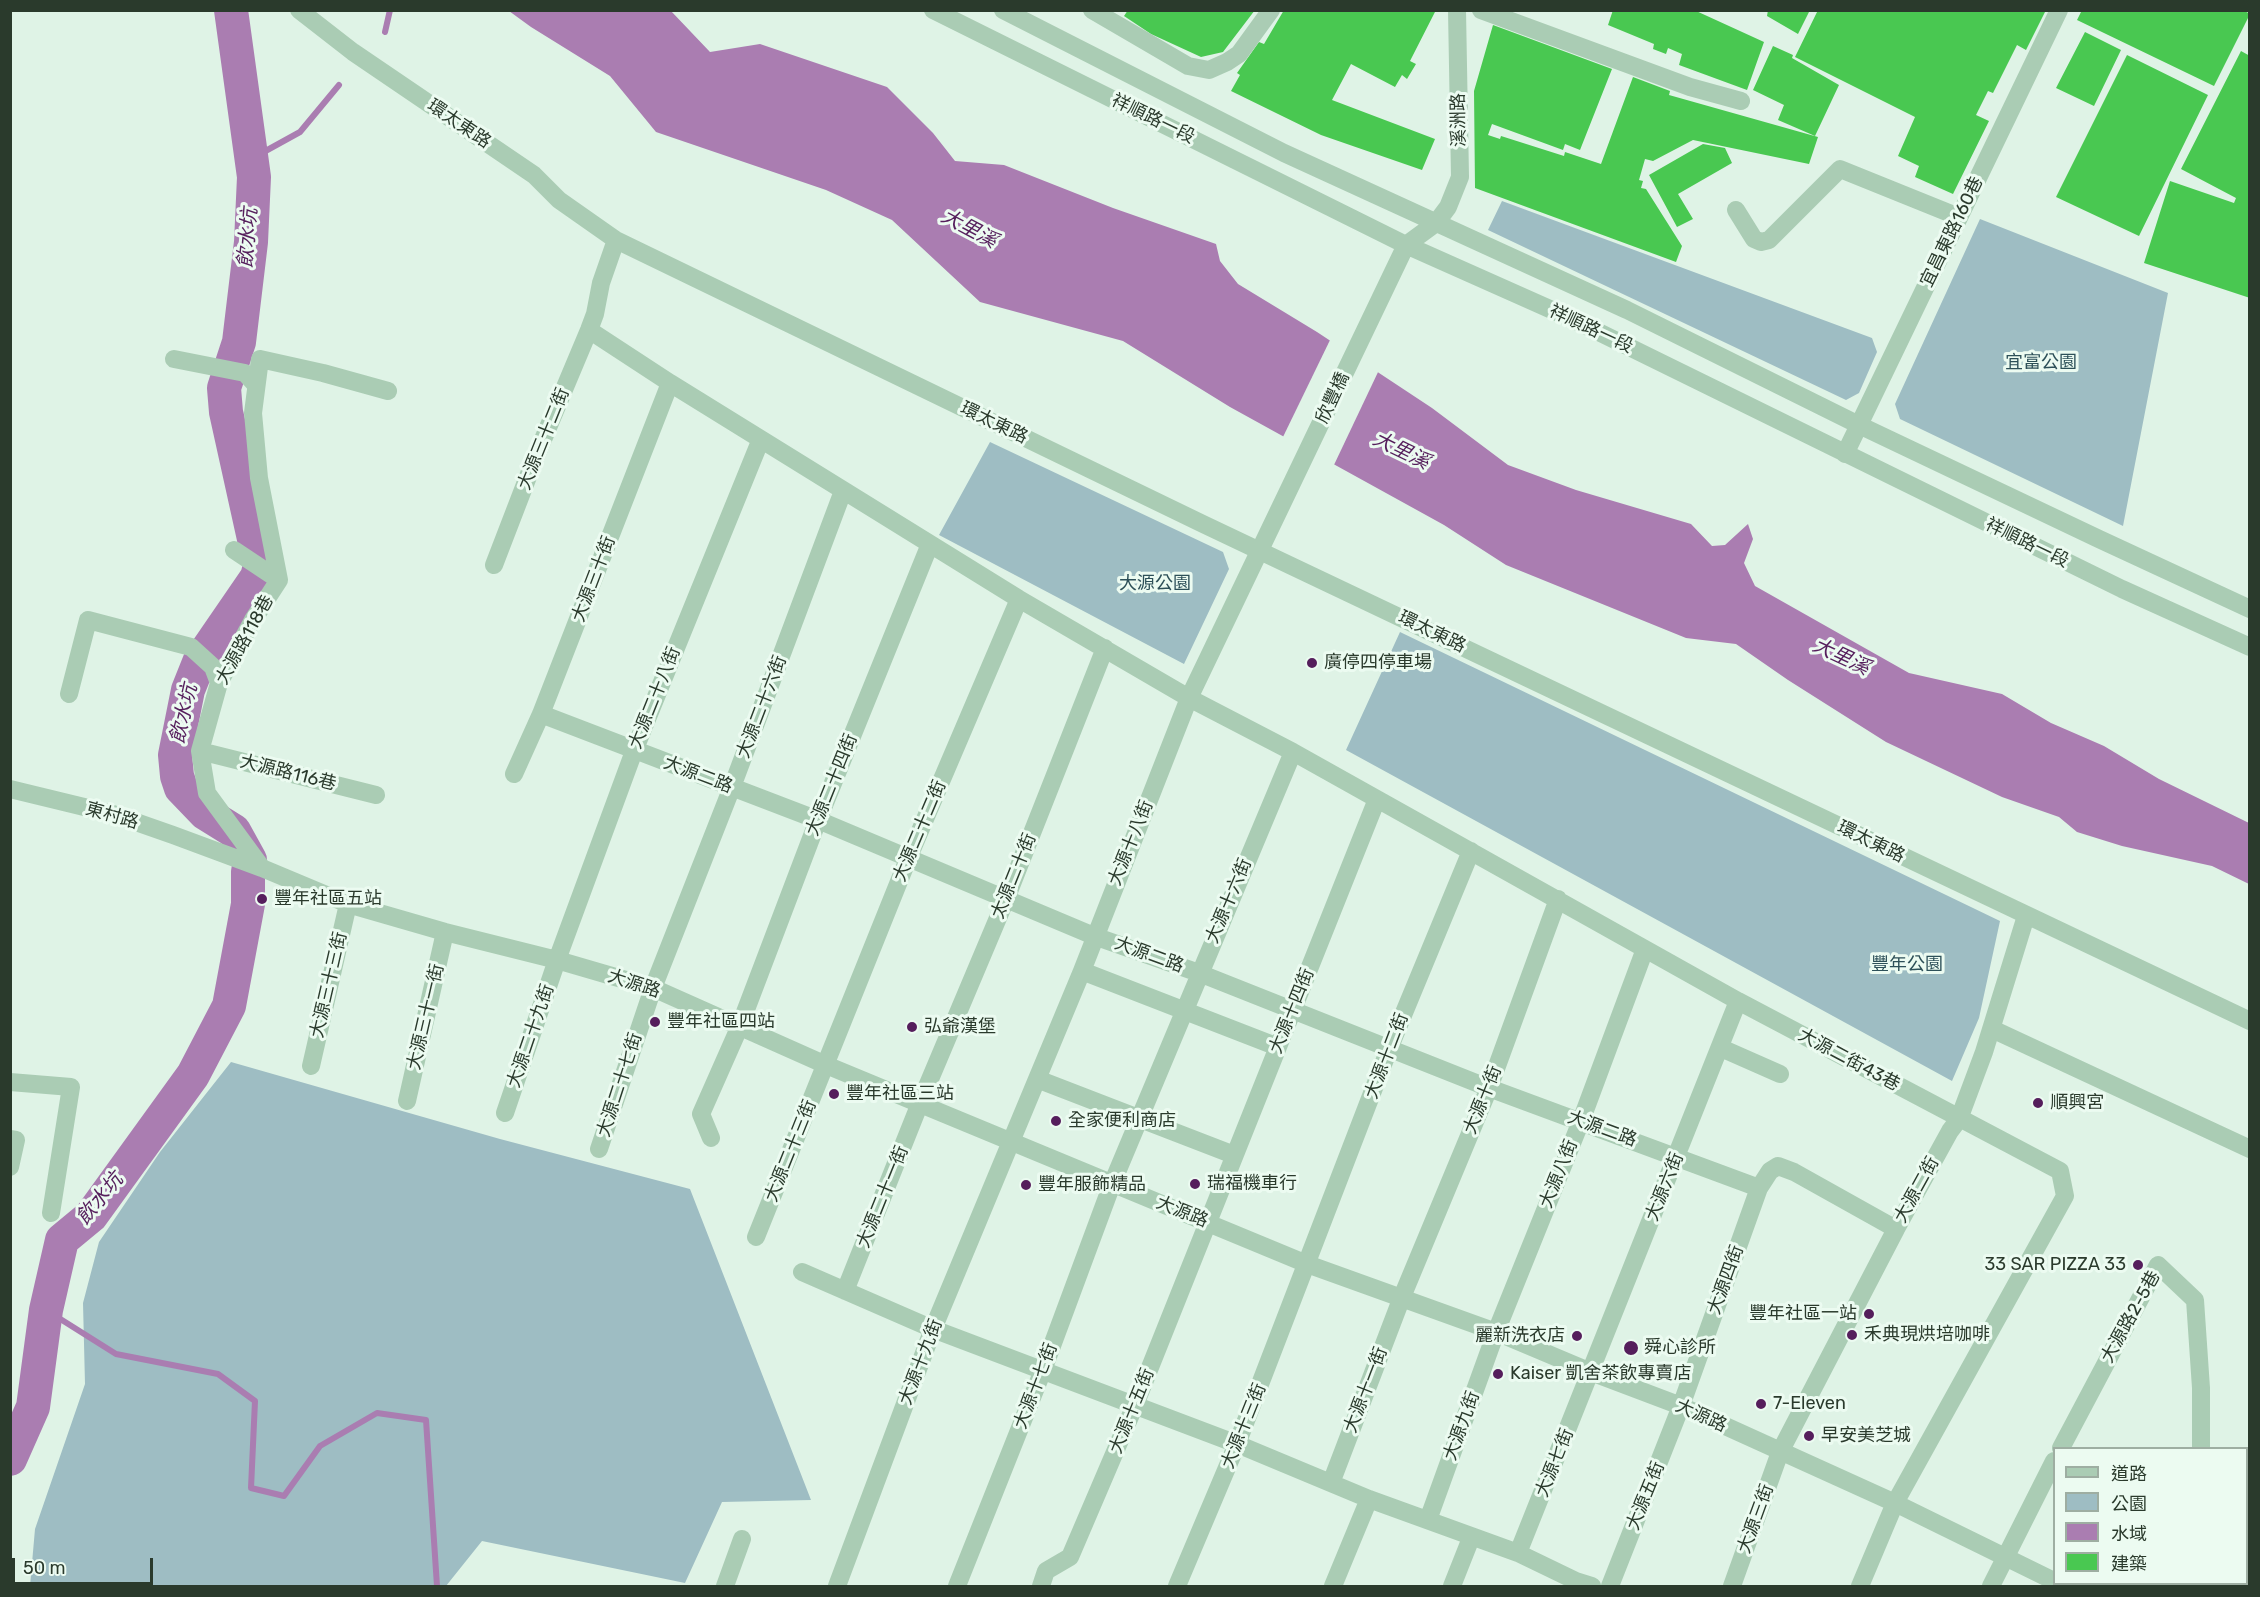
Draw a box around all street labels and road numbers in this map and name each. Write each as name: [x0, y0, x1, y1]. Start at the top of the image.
street label: 祥順路一段: [1108, 90, 1198, 148]
street label: 溪洲路: [1448, 93, 1470, 147]
street label: 環太東路: [423, 95, 495, 153]
street label: 宜昌東路160巷: [1916, 173, 1988, 291]
street label: 祥順路一段: [1546, 300, 1636, 358]
street label: 欣豐橋: [1312, 369, 1354, 427]
street label: 大源三十二街: [514, 385, 574, 493]
street label: 環太東路: [957, 398, 1031, 448]
street label: 祥順路一段: [1982, 514, 2072, 572]
street label: 大源三十街: [568, 533, 620, 625]
street label: 大源路118巷: [212, 592, 278, 688]
street label: 環太東路: [1395, 607, 1469, 657]
street label: 大源二十八街: [625, 644, 685, 752]
street label: 大源二十六街: [733, 653, 791, 761]
street label: 大源二十四街: [802, 731, 862, 839]
street label: 大源路116巷: [238, 751, 338, 795]
street label: 大源二路: [661, 752, 735, 798]
street label: 大源二十二街: [889, 777, 951, 885]
street label: 大源十八街: [1104, 797, 1158, 889]
street label: 東村路: [83, 798, 141, 834]
street label: 環太東路: [1834, 817, 1908, 867]
street label: 太源二十街: [987, 830, 1041, 922]
street label: 大源十六街: [1201, 855, 1257, 947]
street label: 大源三十三街: [306, 930, 352, 1040]
street label: 大源二路: [1111, 933, 1187, 977]
street label: 大源三十一街: [403, 962, 449, 1072]
street label: 大源路: [605, 965, 663, 1003]
street label: 大源十四街: [1265, 965, 1319, 1057]
street label: 大源二十九街: [503, 981, 559, 1091]
street label: 大源十二街: [1361, 1010, 1413, 1102]
street label: 大源二街43巷: [1794, 1024, 1904, 1096]
street label: 大源二十七街: [593, 1030, 647, 1140]
street label: 大源十街: [1460, 1063, 1506, 1137]
street label: 大源二十三街: [761, 1097, 821, 1205]
street label: 大源二路: [1564, 1107, 1640, 1151]
street label: 大源八街: [1536, 1137, 1582, 1211]
street label: 大源二十一街: [853, 1143, 913, 1251]
street label: 大源六街: [1642, 1150, 1688, 1224]
street label: 大源二街: [1890, 1153, 1944, 1227]
street label: 大源路: [1153, 1192, 1211, 1232]
street label: 大源四街: [1704, 1242, 1748, 1318]
street label: 大源路2-5巷: [2097, 1267, 2165, 1367]
street label: 大源十九街: [895, 1316, 947, 1408]
street label: 大源十七街: [1010, 1340, 1062, 1432]
street label: 大源十一街: [1340, 1344, 1392, 1436]
street label: 大源十五街: [1105, 1365, 1159, 1457]
street label: 大源十三街: [1217, 1380, 1271, 1472]
street label: 大源九街: [1440, 1388, 1484, 1464]
street label: 大源路: [1672, 1395, 1730, 1437]
street label: 大源七街: [1532, 1426, 1578, 1500]
street label: 大源五街: [1623, 1459, 1669, 1533]
street label: 大源三街: [1734, 1481, 1778, 1557]

